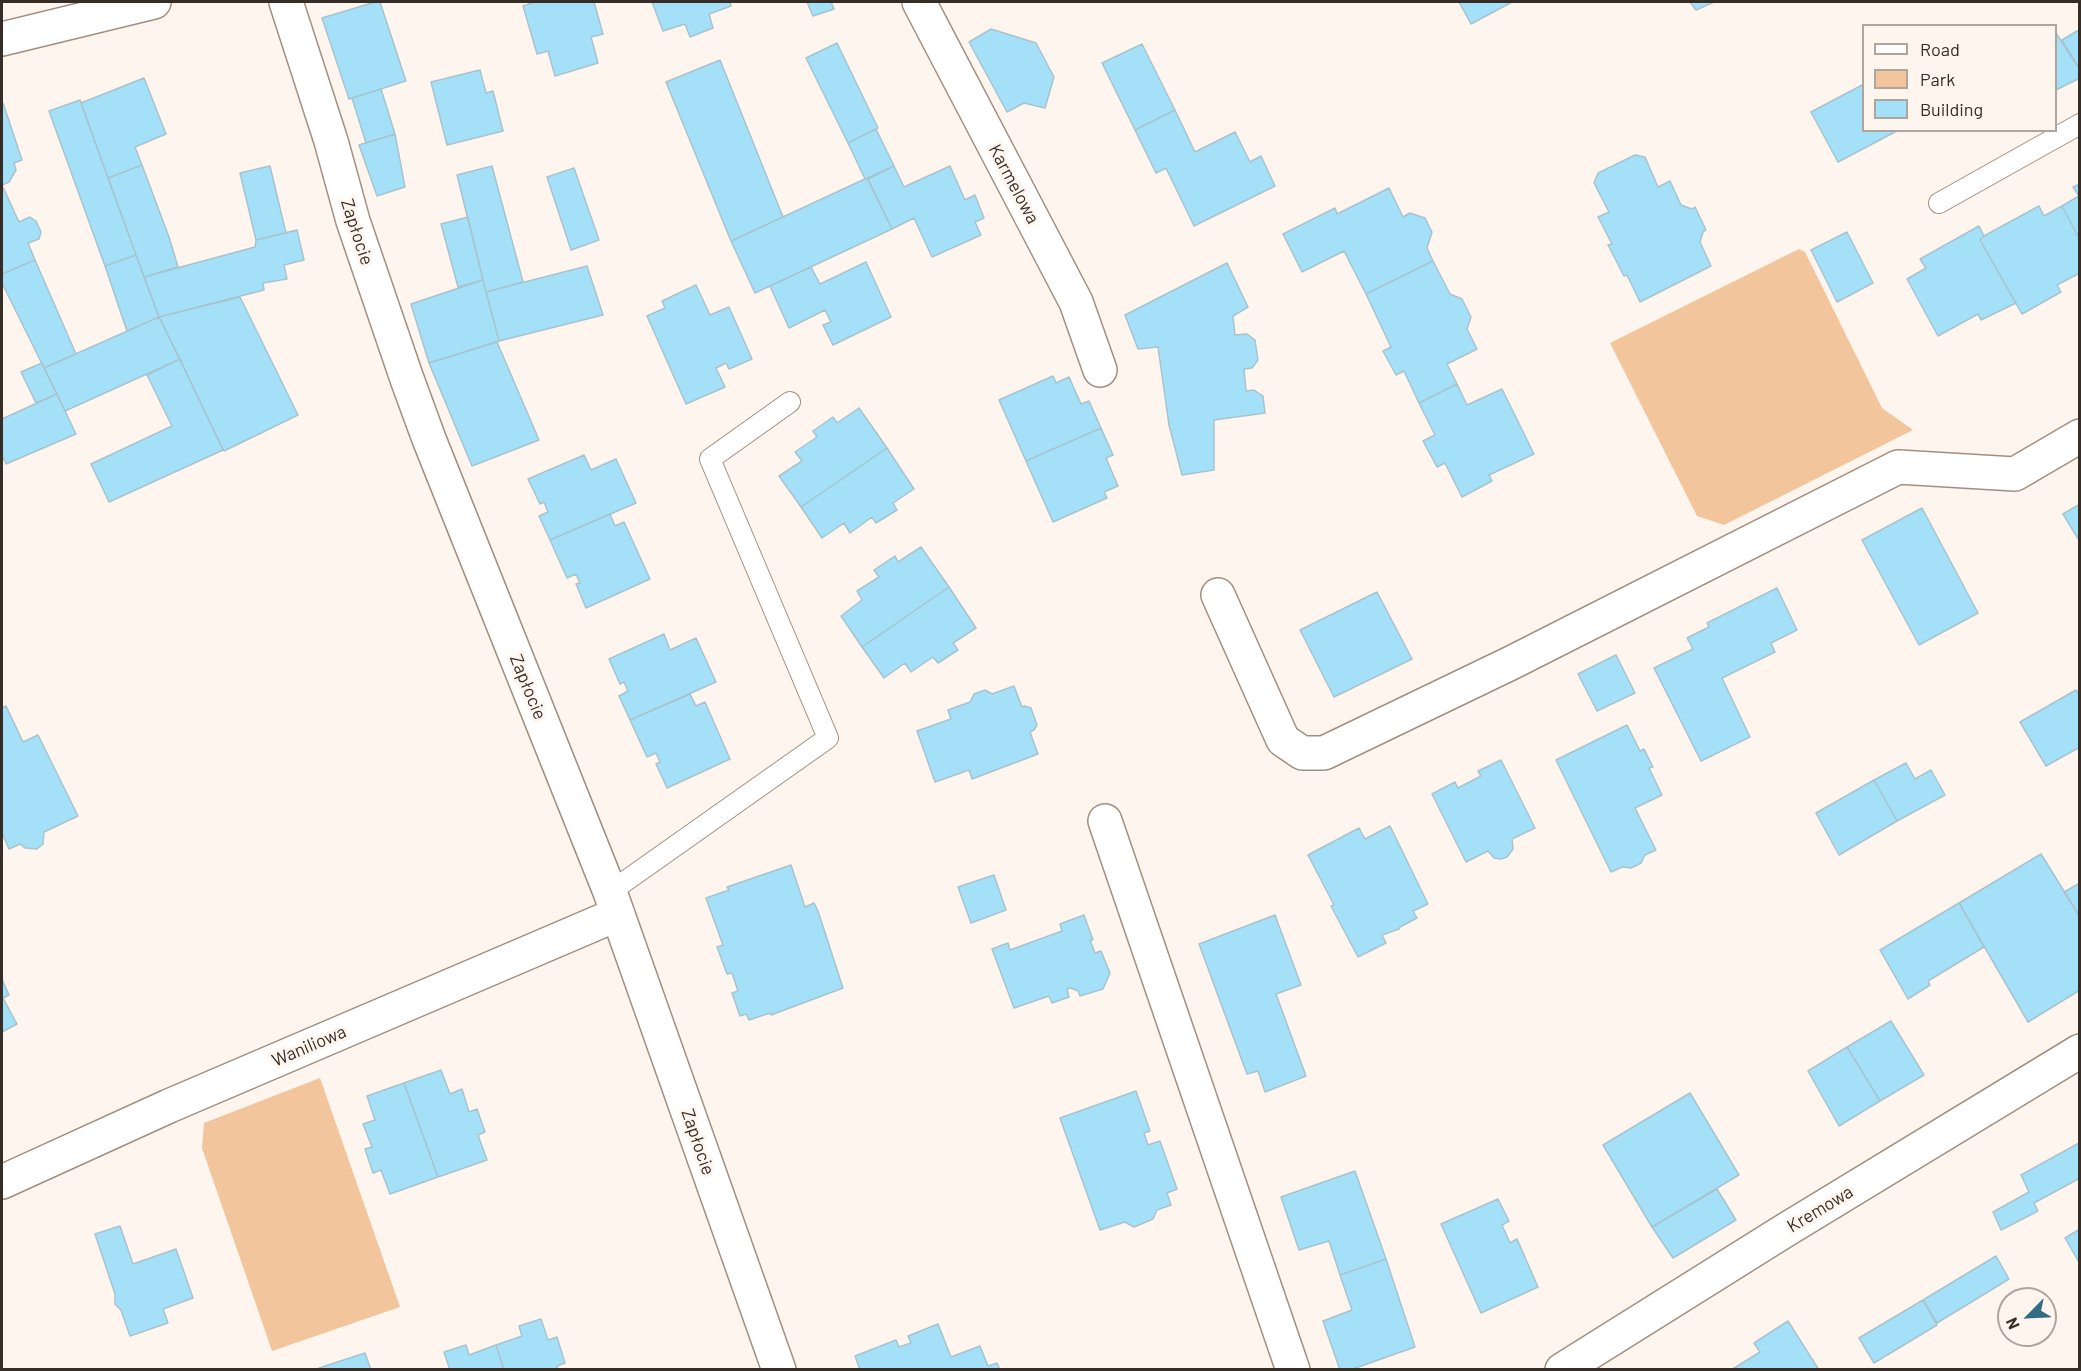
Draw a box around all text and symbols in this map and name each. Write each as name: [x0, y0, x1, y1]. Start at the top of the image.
legend: [1862, 24, 2057, 132]
text: Road: [1920, 38, 1960, 60]
text: Park: [1920, 68, 1955, 90]
text: Building: [1920, 98, 1983, 120]
street label: Karmelowa: [984, 141, 1044, 227]
street label: Zapłocie: [336, 196, 378, 268]
street label: Zapłocie: [505, 651, 551, 723]
street label: Waniliowa: [269, 1021, 349, 1071]
street label: Zapłocie: [677, 1106, 719, 1178]
street label: Kremowa: [1783, 1181, 1857, 1237]
north arrow: [1997, 1287, 2057, 1347]
text: N: [2001, 1315, 2023, 1332]

